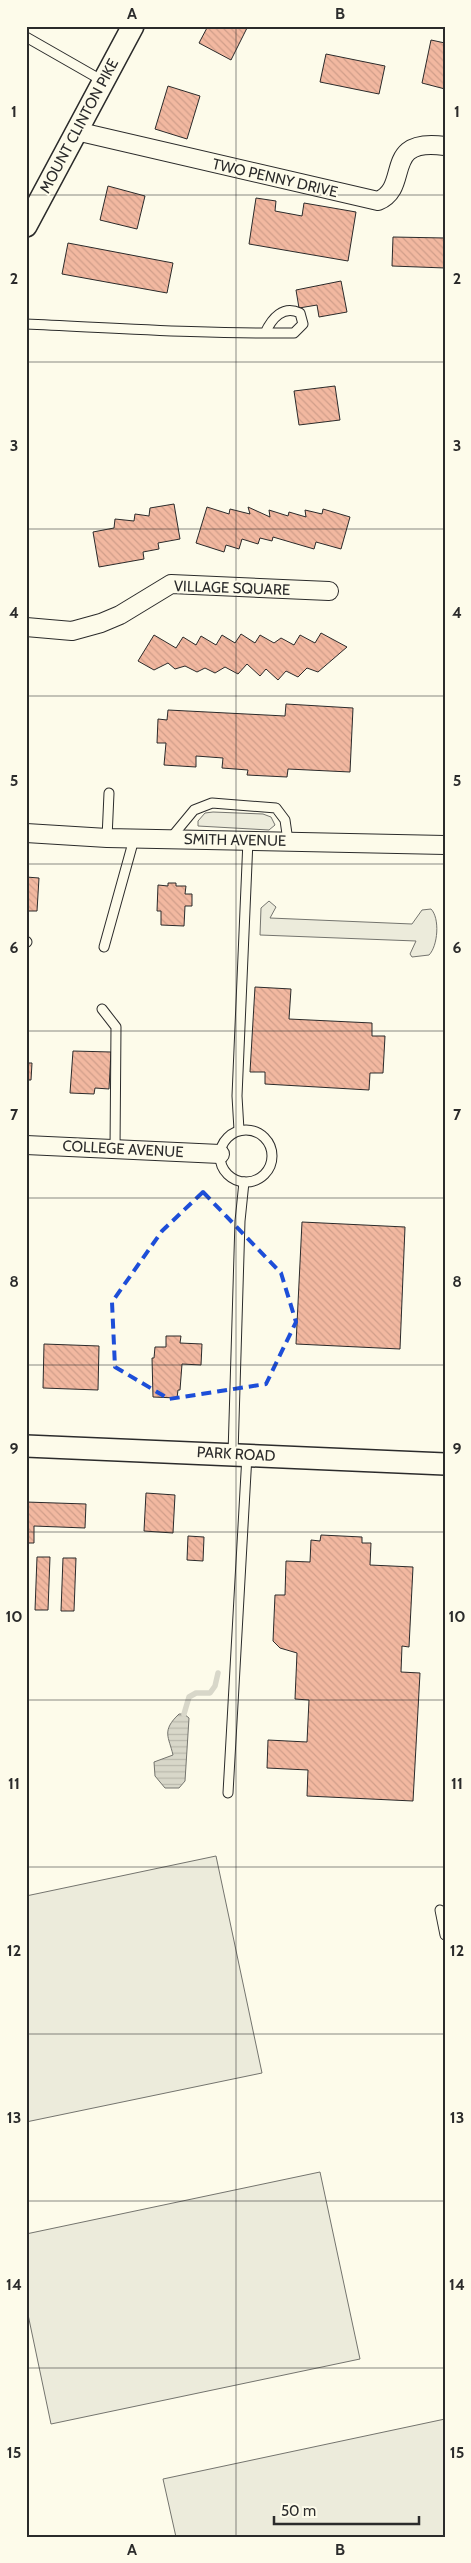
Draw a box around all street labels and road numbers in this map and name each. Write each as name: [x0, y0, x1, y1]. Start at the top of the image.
street label: MOUNT CLINTON PIKE: [36, 56, 122, 196]
street label: TWO PENNY DRIVE: [211, 155, 339, 201]
street label: VILLAGE SQUARE: [174, 577, 290, 599]
street label: SMITH AVENUE: [184, 830, 286, 850]
street label: COLLEGE AVENUE: [62, 1137, 184, 1161]
street label: PARK ROAD: [196, 1443, 276, 1465]

